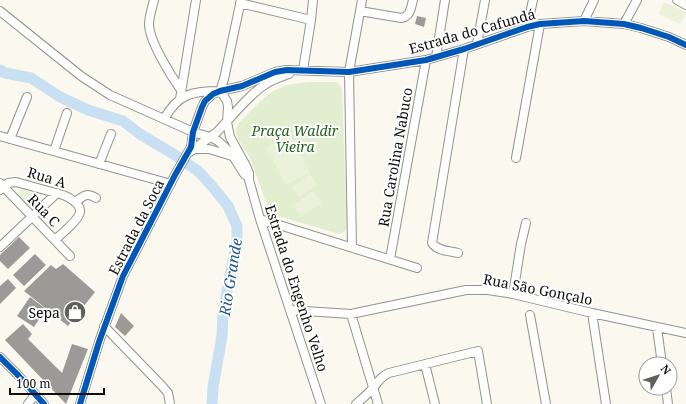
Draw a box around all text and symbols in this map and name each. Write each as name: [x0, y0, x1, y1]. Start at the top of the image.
street label: Estrada do Cafundá: [407, 4, 538, 58]
street label: Rua Carolina Nabuco: [373, 86, 417, 228]
park label: Praça Waldir Vieira: [251, 121, 339, 156]
street label: Rua A: [25, 162, 69, 192]
street label: Estrada da Soca: [104, 176, 168, 278]
street label: Rua C: [24, 190, 64, 231]
street label: Estrada do Engenho Velho: [261, 202, 333, 374]
water label: Rio Grande: [214, 236, 246, 318]
street label: Rua São Gonçalo: [482, 269, 594, 309]
shop icon: Sepa: [62, 299, 88, 325]
place label: Sepa: [28, 303, 60, 322]
north arrow: [638, 356, 678, 396]
text: N: [658, 361, 675, 378]
scale bar: [10, 370, 104, 396]
text: 100 m: [16, 375, 51, 392]

